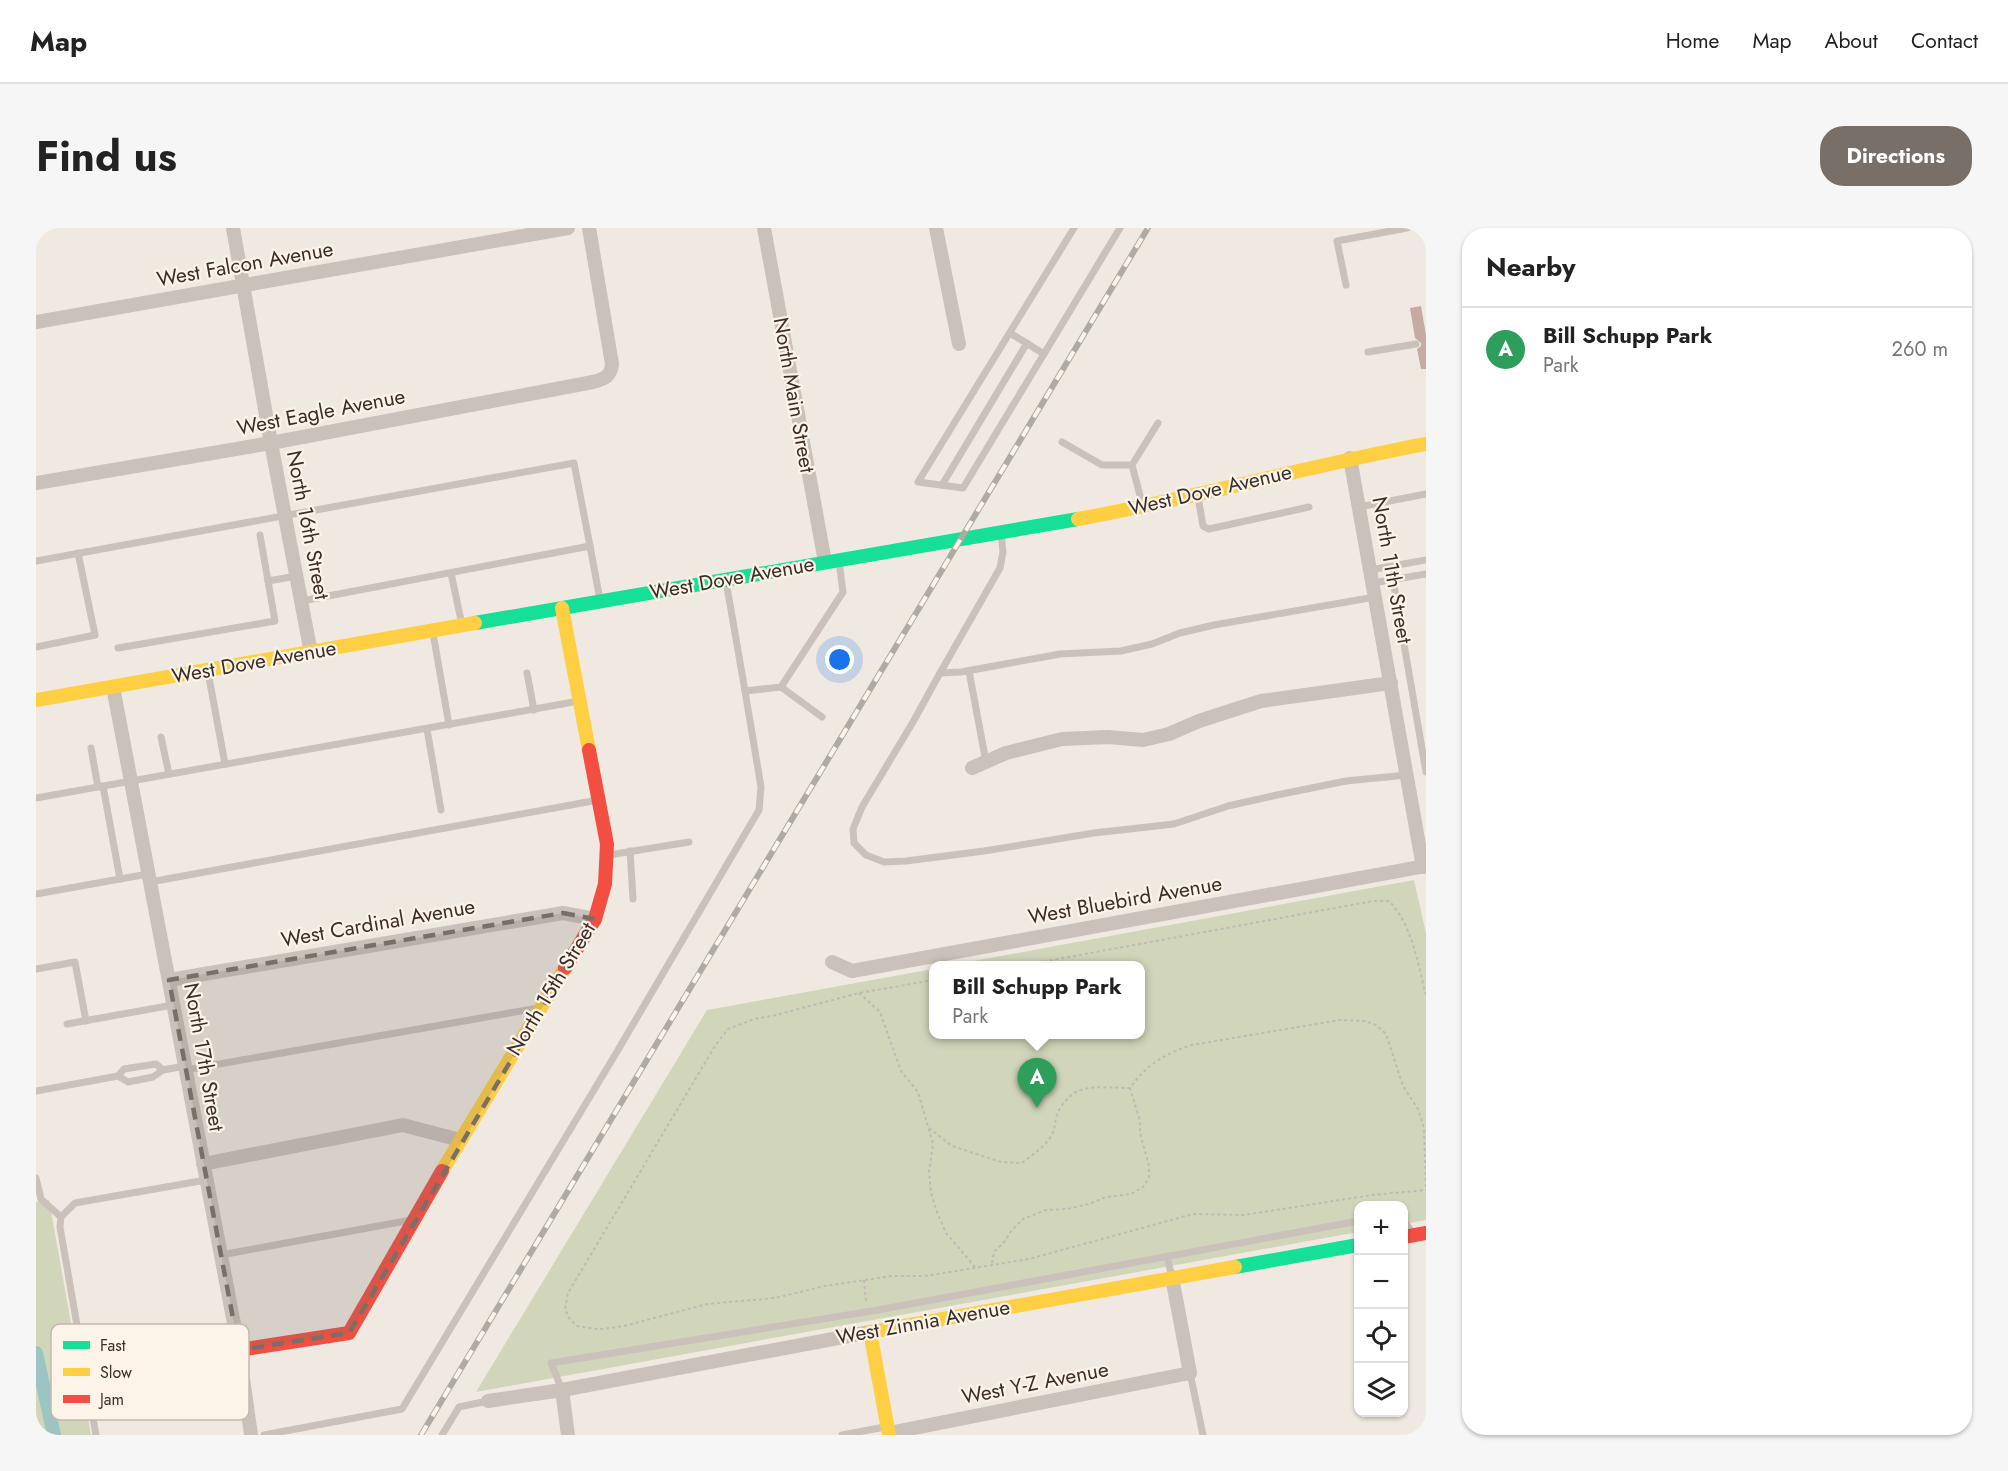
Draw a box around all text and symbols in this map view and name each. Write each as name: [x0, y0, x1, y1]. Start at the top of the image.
text: Map: [30, 21, 87, 62]
text: Home: [1666, 26, 1719, 56]
text: Map: [1752, 26, 1792, 56]
text: About: [1825, 26, 1878, 56]
text: Contact: [1911, 26, 1978, 56]
text: Find us: [36, 126, 177, 187]
button: Directions: [1820, 126, 1972, 186]
street label: West Falcon Avenue: [154, 234, 336, 294]
text: Nearby: [1486, 248, 1575, 286]
street label: North Main Street: [766, 315, 822, 475]
text: Bill Schupp Park: [1543, 319, 1712, 351]
text: A: [1498, 335, 1513, 364]
text: 260 m: [1892, 335, 1948, 364]
text: Park: [1543, 351, 1579, 380]
street label: West Eagle Avenue: [234, 381, 408, 443]
street label: North 16th Street: [279, 448, 337, 602]
street label: West Dove Avenue: [1125, 457, 1295, 523]
street label: North 11th Street: [1364, 494, 1420, 646]
street label: West Dove Avenue: [647, 549, 817, 607]
street label: West Dove Avenue: [169, 633, 339, 691]
your location: [825, 645, 854, 674]
street label: West Bluebird Avenue: [1026, 868, 1225, 932]
street label: West Cardinal Avenue: [279, 891, 478, 955]
street label: North 15th Street: [499, 917, 603, 1061]
popup: [929, 961, 1145, 1039]
text: Bill Schupp Park: [952, 970, 1122, 1002]
street label: North 17th Street: [176, 980, 232, 1134]
text: Park: [952, 1002, 988, 1031]
pin: A: [1018, 1058, 1056, 1108]
map controls: [1354, 1201, 1408, 1417]
button: +: [1354, 1201, 1408, 1255]
button: −: [1354, 1255, 1408, 1309]
street label: West Zinnia Avenue: [834, 1292, 1012, 1352]
button: locate: [1354, 1309, 1408, 1363]
legend: [51, 1324, 249, 1420]
text: Fast: [100, 1334, 126, 1357]
street label: West Y-Z Avenue: [959, 1354, 1111, 1412]
text: Slow: [100, 1361, 132, 1384]
button: layers: [1354, 1363, 1408, 1417]
text: Jam: [98, 1388, 124, 1411]

